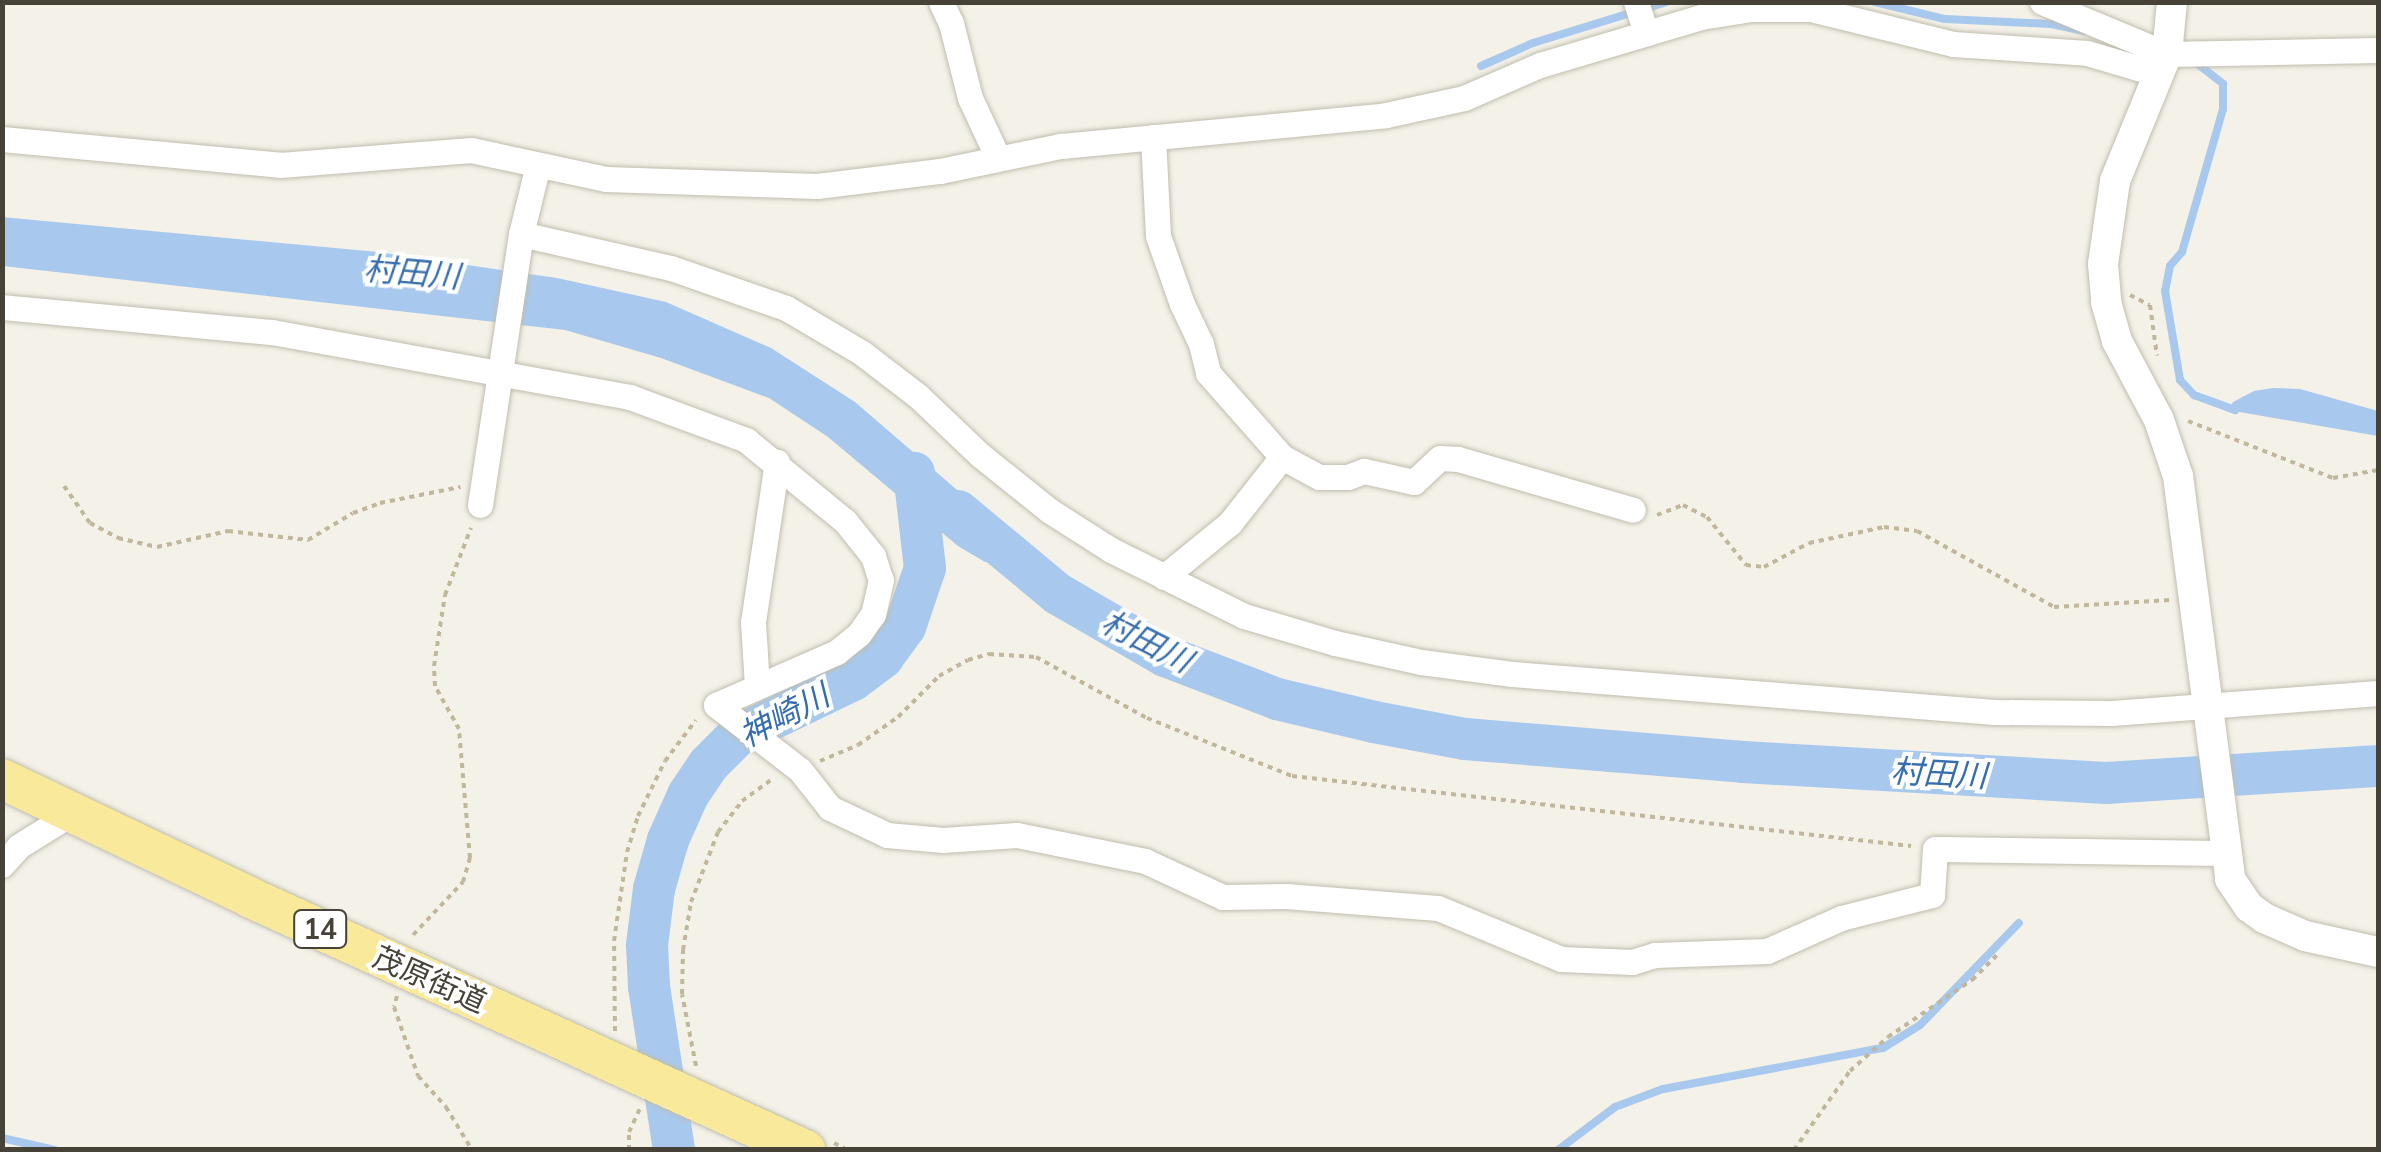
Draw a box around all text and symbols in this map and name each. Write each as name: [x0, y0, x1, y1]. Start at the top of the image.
water label: 村田川: [363, 249, 461, 295]
water label: 村田川: [1096, 602, 1198, 680]
water label: 神崎川: [733, 676, 835, 754]
water label: 村田川: [1890, 751, 1988, 795]
road number: 14: [292, 906, 348, 952]
street label: 茂原街道: [368, 938, 492, 1020]

